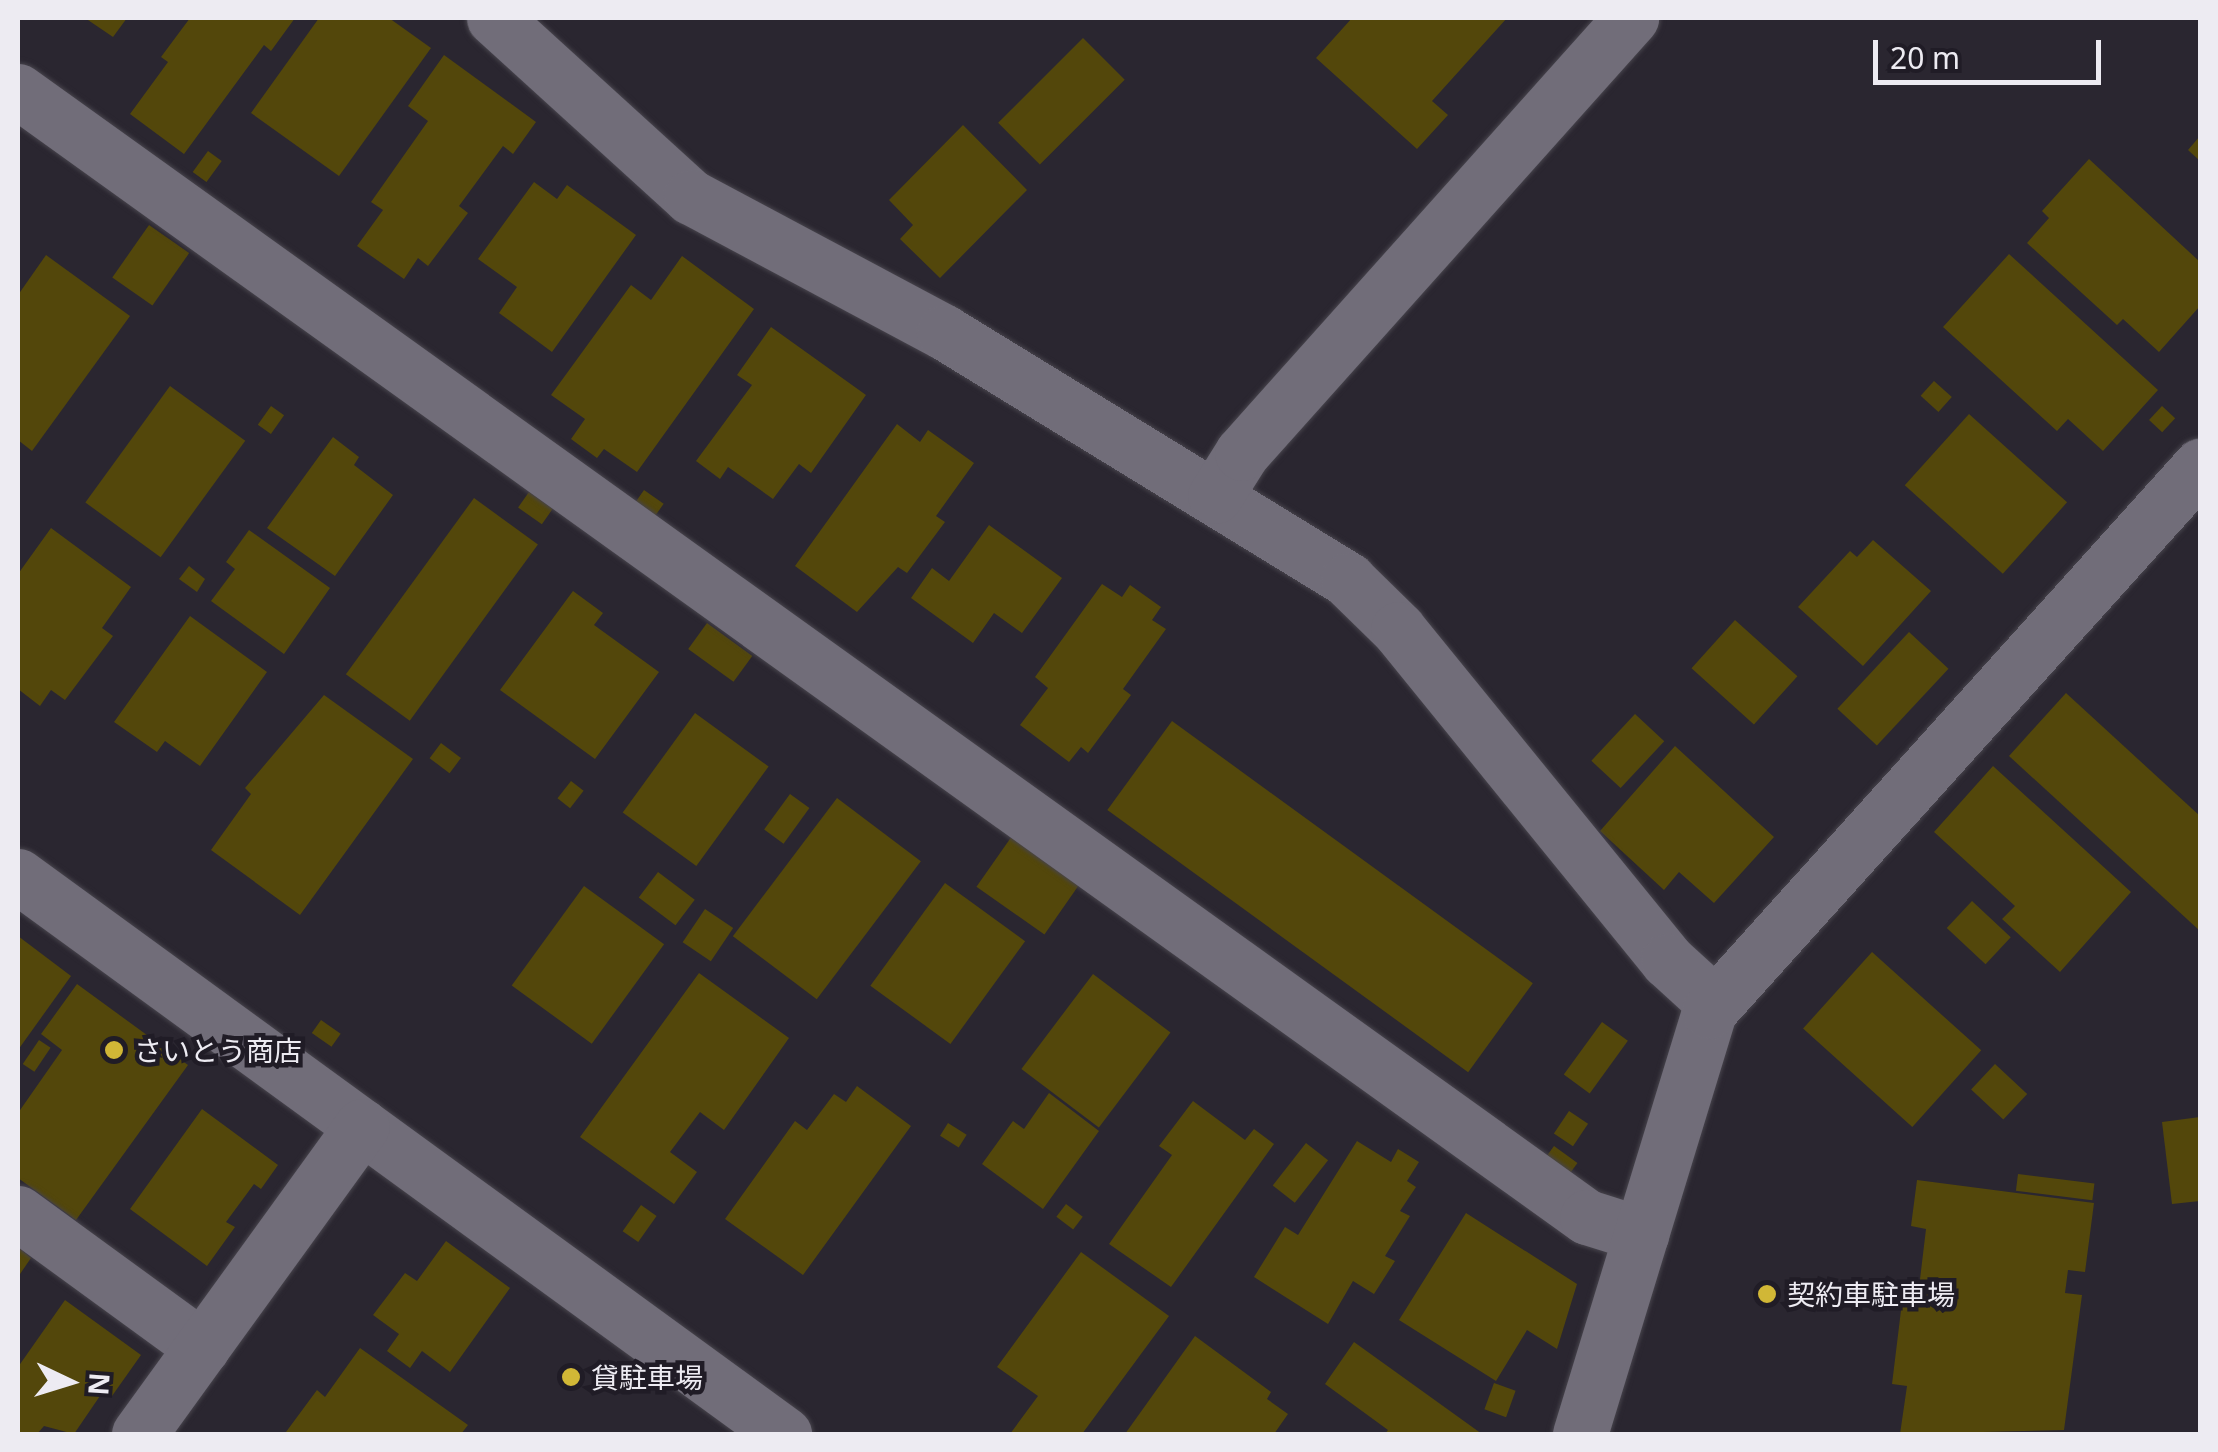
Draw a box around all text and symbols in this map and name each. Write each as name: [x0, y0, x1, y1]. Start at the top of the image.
scale bar: [1878, 20, 2106, 82]
text: 20 m: [1890, 37, 1960, 78]
place label: さいとう商店: [134, 1033, 302, 1067]
marker: さいとう商店: [103, 1039, 125, 1061]
place label: 契約車駐車場: [1787, 1277, 1955, 1311]
marker: 契約車駐車場: [1756, 1283, 1778, 1305]
north arrow: [20, 1332, 120, 1432]
place label: 貸駐車場: [591, 1360, 703, 1394]
marker: 貸駐車場: [560, 1366, 582, 1388]
text: N: [80, 1371, 120, 1397]

